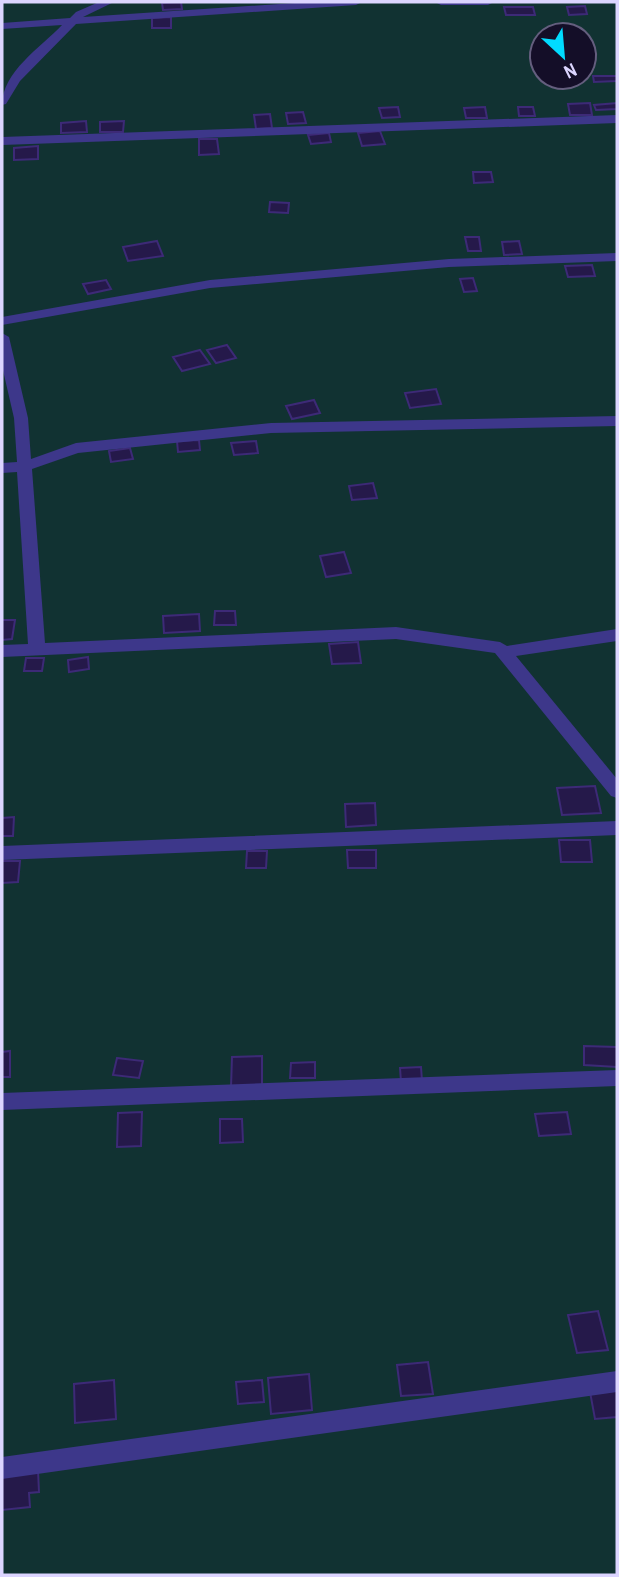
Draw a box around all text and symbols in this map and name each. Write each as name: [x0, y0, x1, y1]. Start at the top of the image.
north arrow: [528, 21, 598, 91]
text: N: [560, 57, 581, 85]

